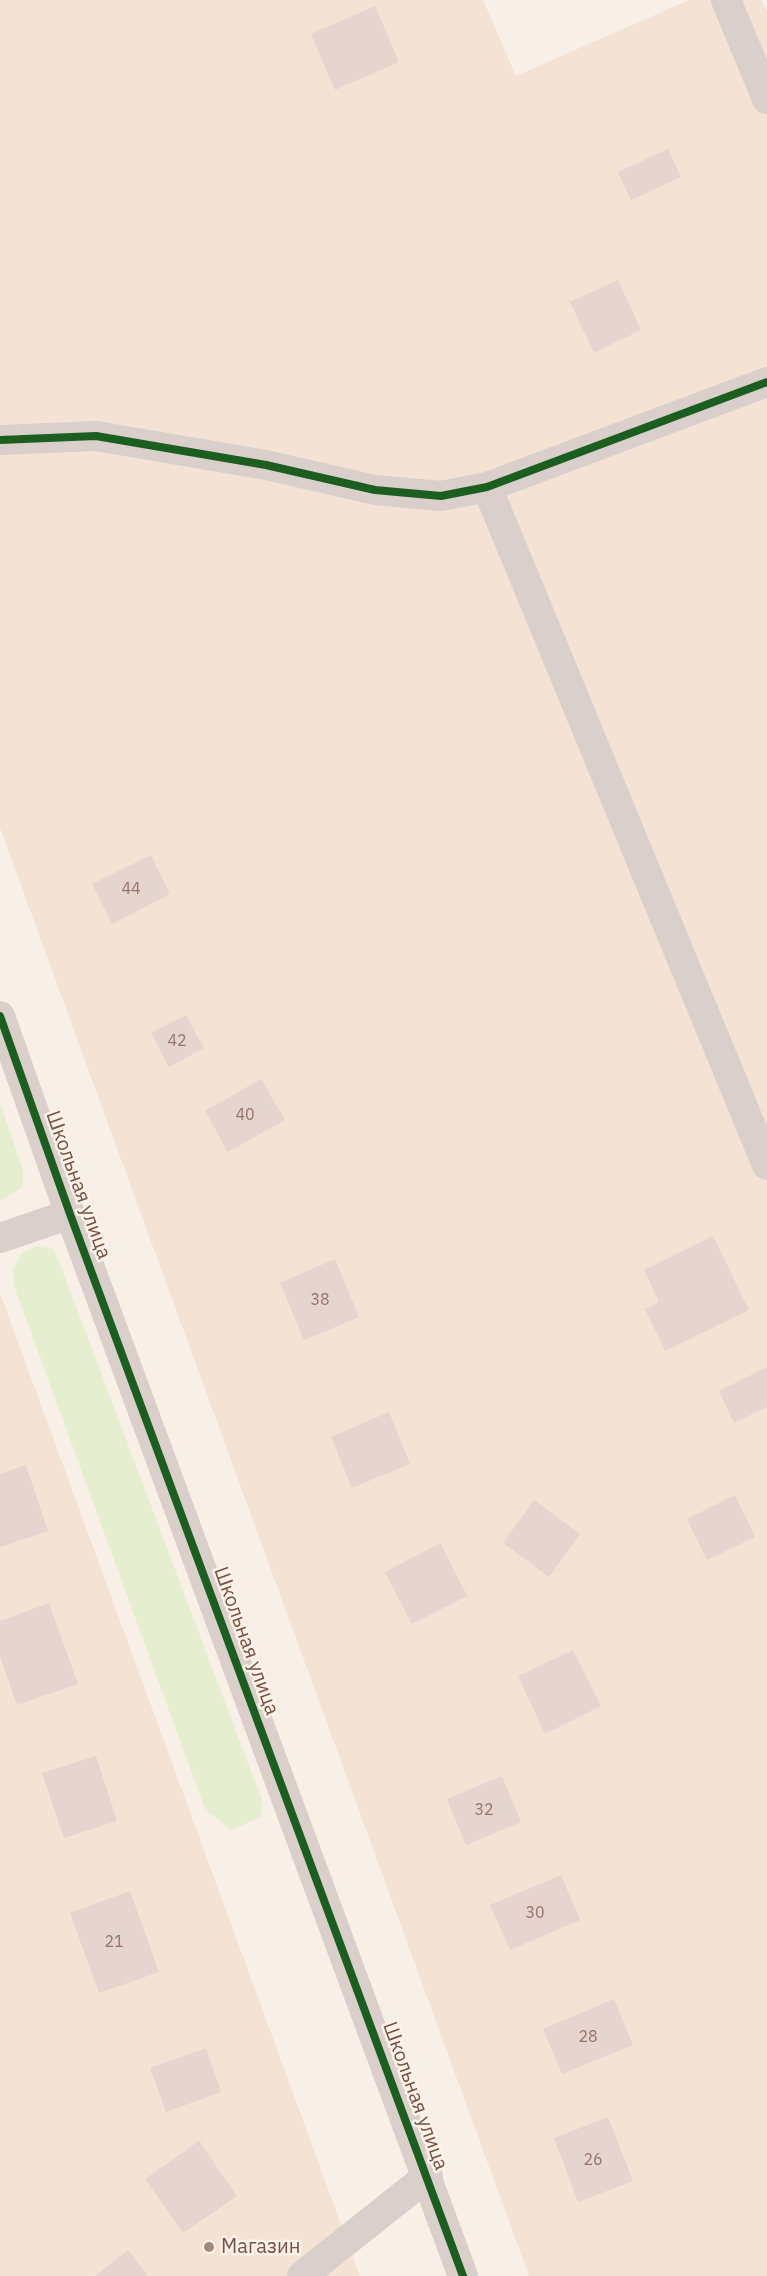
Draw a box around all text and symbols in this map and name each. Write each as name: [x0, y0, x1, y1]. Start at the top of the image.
house number: 44: [121, 879, 141, 899]
house number: 42: [167, 1031, 187, 1051]
house number: 40: [235, 1105, 255, 1125]
street label: Школьная улица: [40, 1108, 116, 1262]
house number: 38: [310, 1290, 330, 1310]
street label: Школьная улица: [208, 1564, 284, 1718]
house number: 32: [474, 1800, 494, 1820]
house number: 30: [525, 1903, 545, 1923]
house number: 21: [104, 1932, 124, 1952]
street label: Школьная улица: [377, 2019, 453, 2173]
house number: 28: [578, 2027, 598, 2047]
house number: 26: [583, 2150, 603, 2170]
place label: Магазин: [221, 2235, 301, 2259]
marker: Магазин: [202, 2240, 216, 2254]

